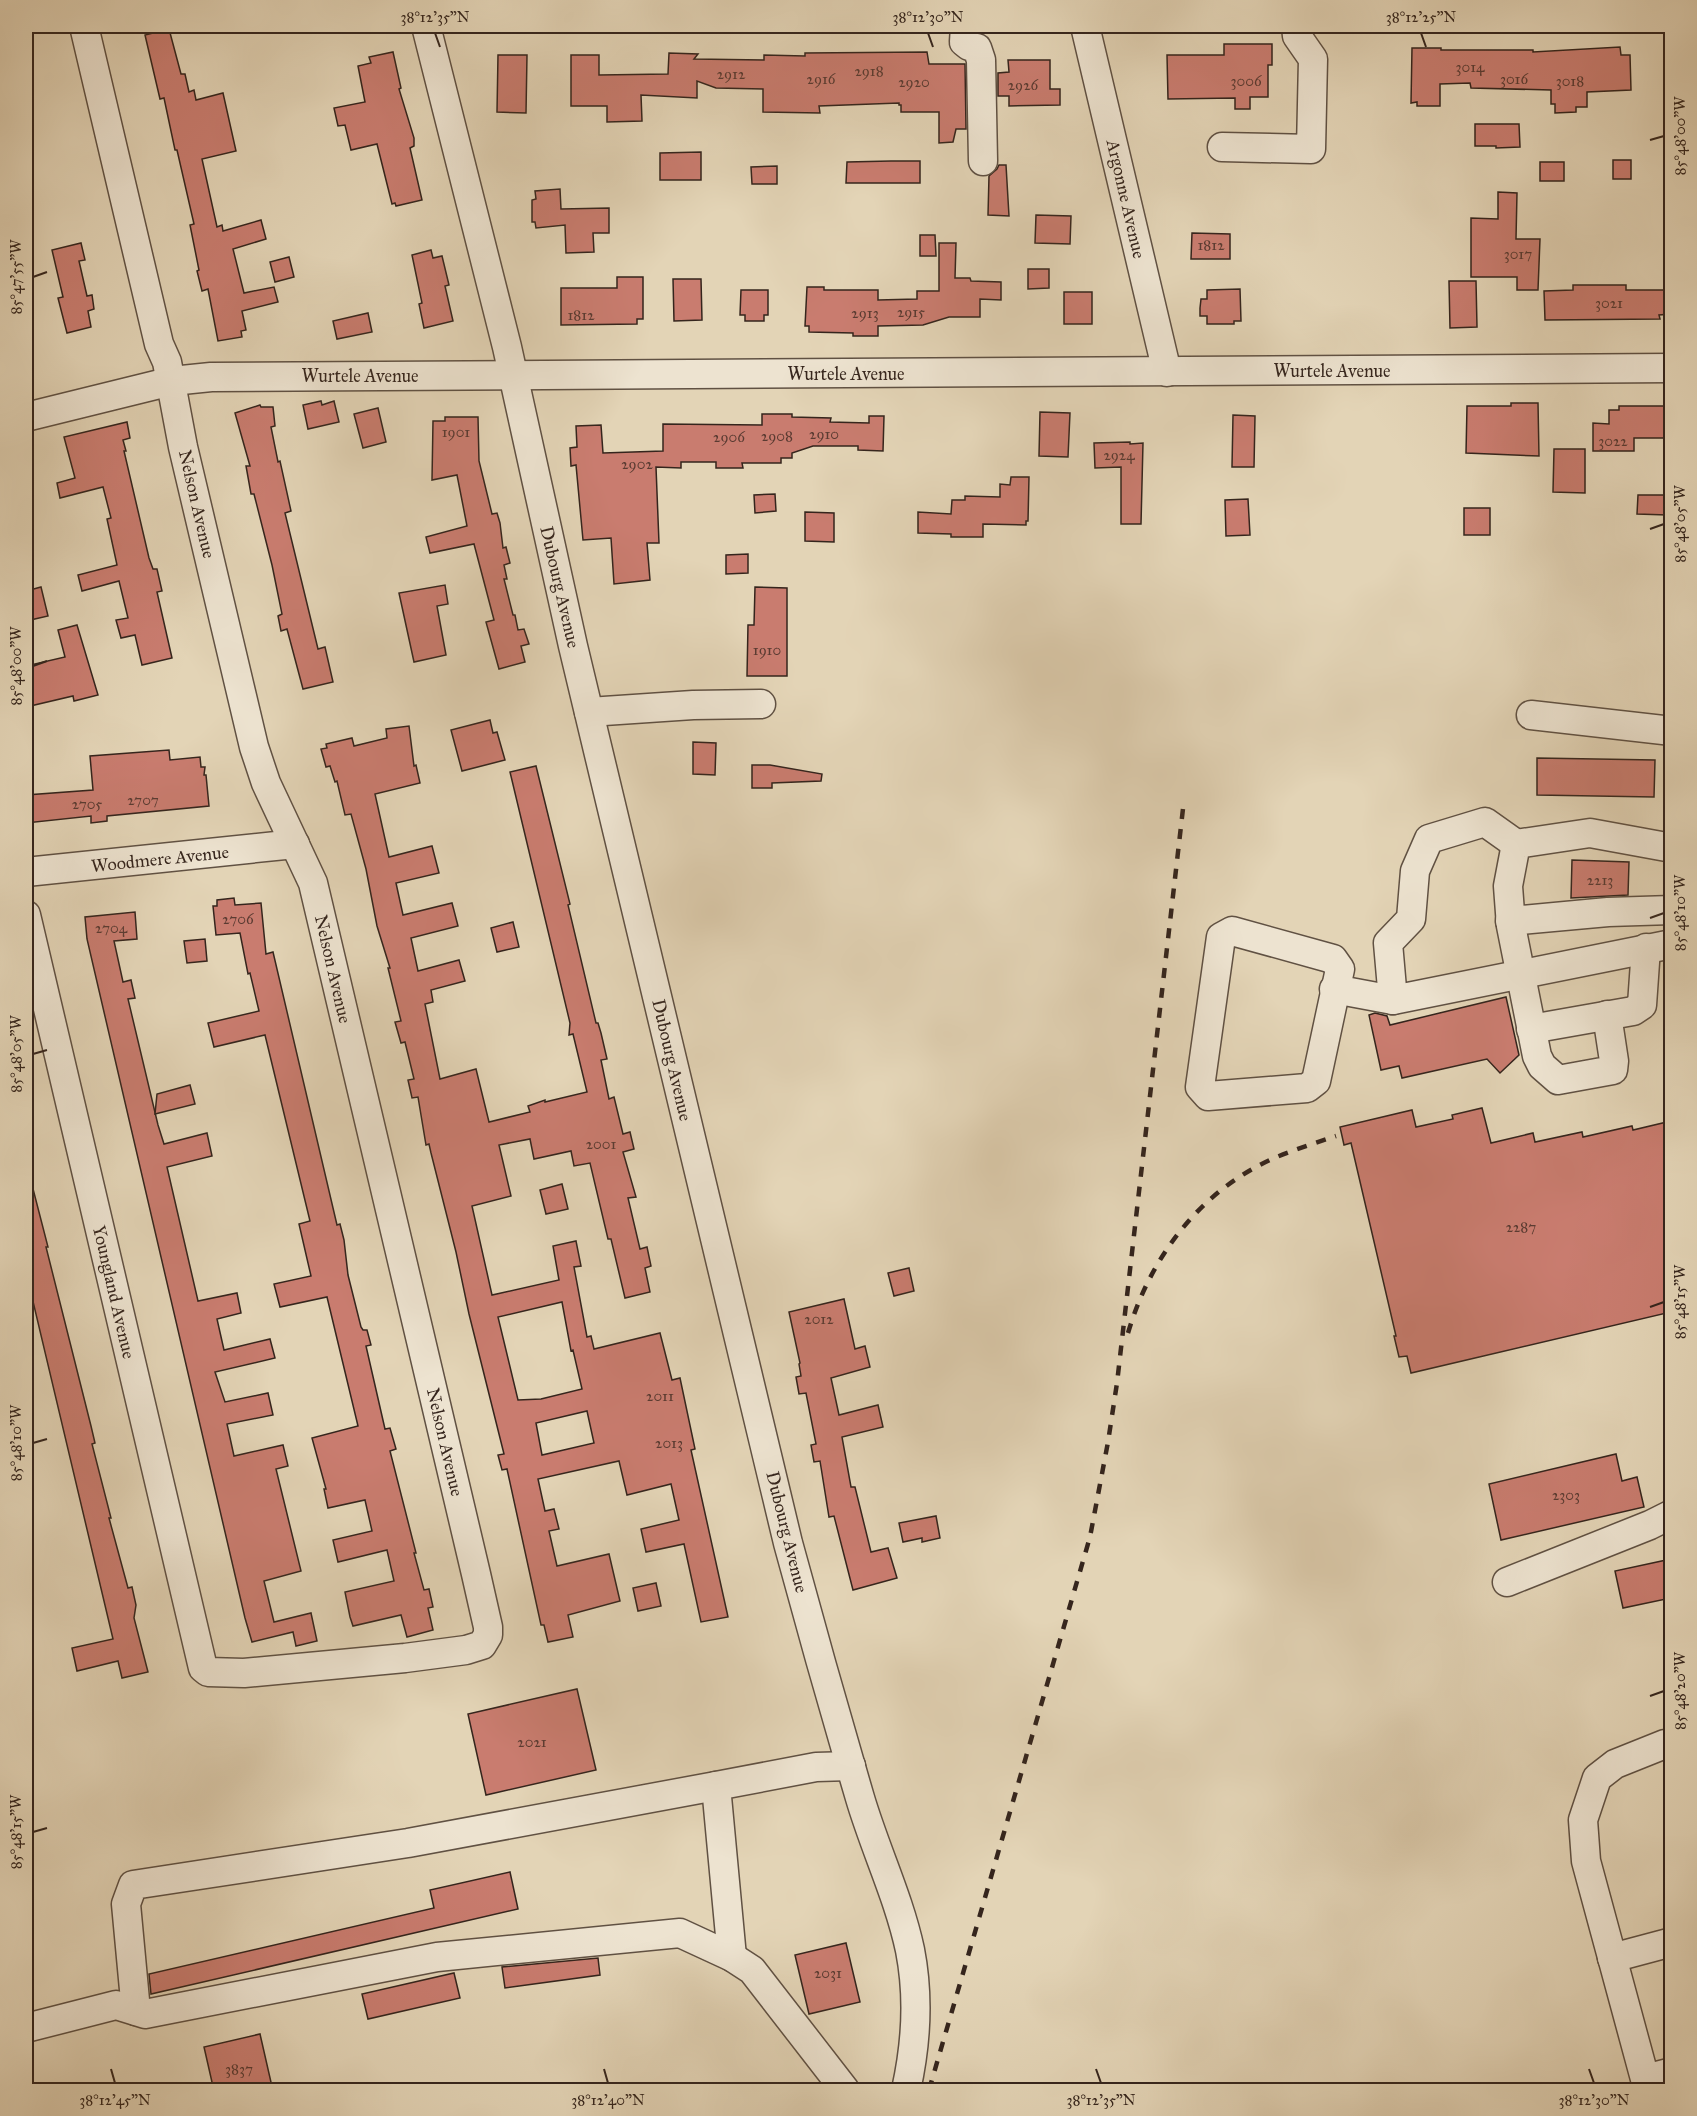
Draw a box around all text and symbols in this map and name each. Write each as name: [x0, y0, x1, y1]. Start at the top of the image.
text: 38°12'35"N: [400, 8, 470, 26]
text: 38°12'30"N: [893, 8, 964, 26]
text: 38°12'25"N: [1386, 8, 1456, 26]
house number: 3014: [1456, 58, 1485, 76]
house number: 2918: [854, 62, 884, 80]
house number: 2912: [717, 65, 746, 83]
house number: 2916: [807, 70, 837, 88]
house number: 3016: [1500, 70, 1529, 88]
house number: 3006: [1230, 72, 1263, 90]
house number: 3018: [1556, 72, 1584, 90]
house number: 2920: [898, 73, 930, 91]
house number: 2926: [1008, 76, 1040, 94]
text: 85°48'00"W: [1671, 96, 1689, 176]
street label: Argonne Avenue: [1100, 136, 1150, 261]
house number: 1812: [1197, 236, 1225, 254]
text: 85°47'55"W: [7, 239, 25, 315]
house number: 3017: [1504, 245, 1532, 263]
house number: 3021: [1595, 294, 1623, 312]
house number: 2915: [897, 303, 925, 321]
house number: 2913: [851, 304, 879, 322]
house number: 1812: [567, 306, 595, 324]
street label: Wurtele Avenue: [1273, 360, 1391, 382]
street label: Wurtele Avenue: [787, 363, 905, 385]
street label: Wurtele Avenue: [301, 365, 419, 387]
house number: 1901: [442, 423, 470, 441]
house number: 2910: [809, 425, 839, 443]
house number: 2908: [761, 427, 793, 445]
house number: 2906: [713, 428, 746, 446]
house number: 3022: [1598, 432, 1628, 450]
house number: 2924: [1103, 446, 1135, 464]
street label: Nelson Avenue: [174, 448, 220, 560]
house number: 2902: [621, 455, 653, 473]
text: 85°48'05"W: [1671, 485, 1689, 563]
street label: Dubourg Avenue: [534, 524, 585, 650]
text: 85°48'00"W: [7, 626, 25, 706]
house number: 1910: [753, 641, 781, 659]
house number: 2707: [127, 791, 159, 809]
house number: 2705: [72, 795, 102, 813]
street label: Woodmere Avenue: [90, 841, 230, 877]
house number: 2213: [1587, 871, 1613, 889]
text: 85°48'10"W: [1671, 874, 1689, 951]
house number: 2706: [222, 910, 255, 928]
street label: Nelson Avenue: [310, 913, 356, 1025]
house number: 2704: [95, 919, 128, 937]
street label: Dubourg Avenue: [646, 997, 697, 1123]
text: 85°48'05"W: [7, 1015, 25, 1093]
house number: 2001: [586, 1135, 616, 1153]
house number: 2287: [1506, 1218, 1536, 1236]
street label: Youngland Avenue: [87, 1223, 140, 1361]
text: 85°48'15"W: [1671, 1264, 1689, 1339]
house number: 2012: [804, 1310, 834, 1328]
street label: Nelson Avenue: [422, 1386, 468, 1498]
house number: 2011: [646, 1387, 674, 1405]
text: 85°48'10"W: [7, 1404, 25, 1481]
house number: 2013: [655, 1434, 683, 1452]
street label: Dubourg Avenue: [760, 1469, 813, 1595]
house number: 2303: [1552, 1486, 1580, 1504]
text: 85°48'20"W: [1671, 1651, 1689, 1730]
house number: 2021: [517, 1733, 547, 1751]
text: 85°48'15"W: [7, 1794, 25, 1869]
house number: 2031: [814, 1964, 842, 1982]
house number: 3837: [225, 2060, 253, 2078]
text: 38°12'45"N: [79, 2091, 151, 2109]
text: 38°12'40"N: [571, 2091, 645, 2109]
text: 38°12'35"N: [1066, 2091, 1136, 2109]
text: 38°12'30"N: [1559, 2091, 1630, 2109]

